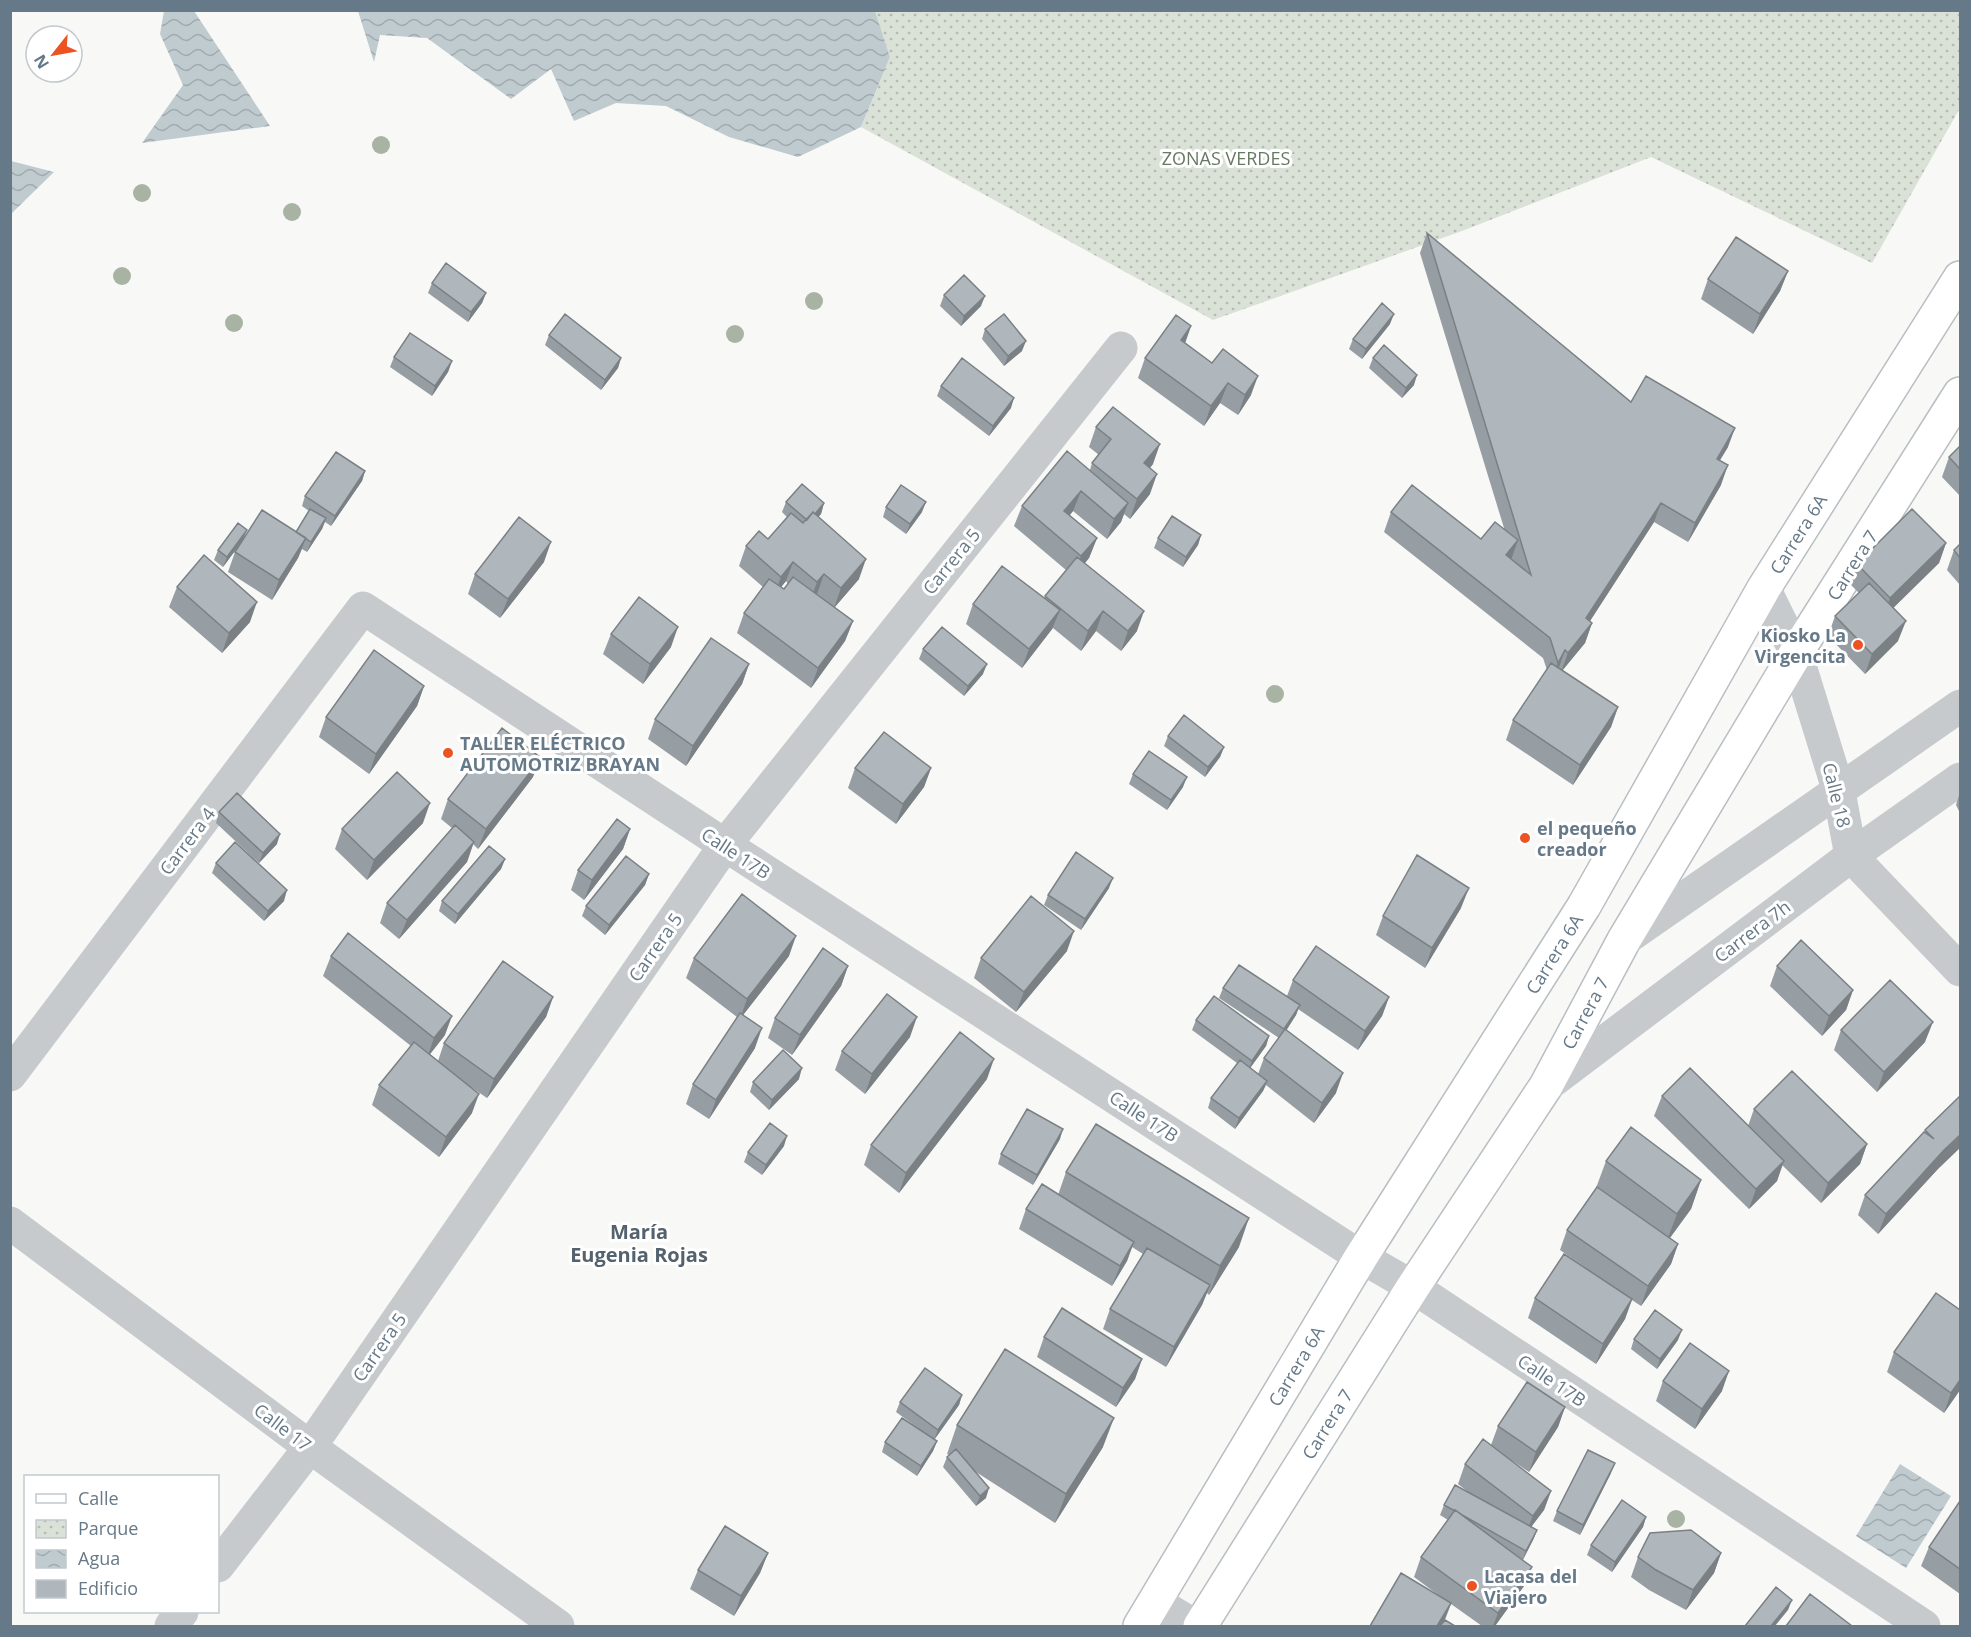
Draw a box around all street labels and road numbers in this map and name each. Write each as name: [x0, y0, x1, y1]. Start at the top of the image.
street label: Carrera 6A: [1764, 489, 1832, 578]
street label: Carrera 5: [917, 523, 985, 599]
street label: Carrera 7: [1821, 525, 1883, 605]
street label: Calle 18: [1817, 760, 1857, 830]
street label: Carrera 4: [154, 802, 220, 880]
street label: Calle 17B: [697, 822, 775, 884]
street label: Carrera 7h: [1709, 894, 1795, 968]
street label: Carrera 5: [623, 908, 687, 986]
street label: Carrera 6A: [1520, 909, 1588, 998]
street label: Carrera 7: [1556, 973, 1614, 1053]
street label: Calle 17B: [1105, 1085, 1183, 1147]
street label: Carrera 5: [347, 1308, 411, 1386]
street label: Carrera 6A: [1263, 1321, 1330, 1411]
street label: Calle 17B: [1513, 1348, 1591, 1412]
street label: Carrera 7: [1296, 1384, 1358, 1464]
street label: Calle 17: [250, 1398, 316, 1456]

